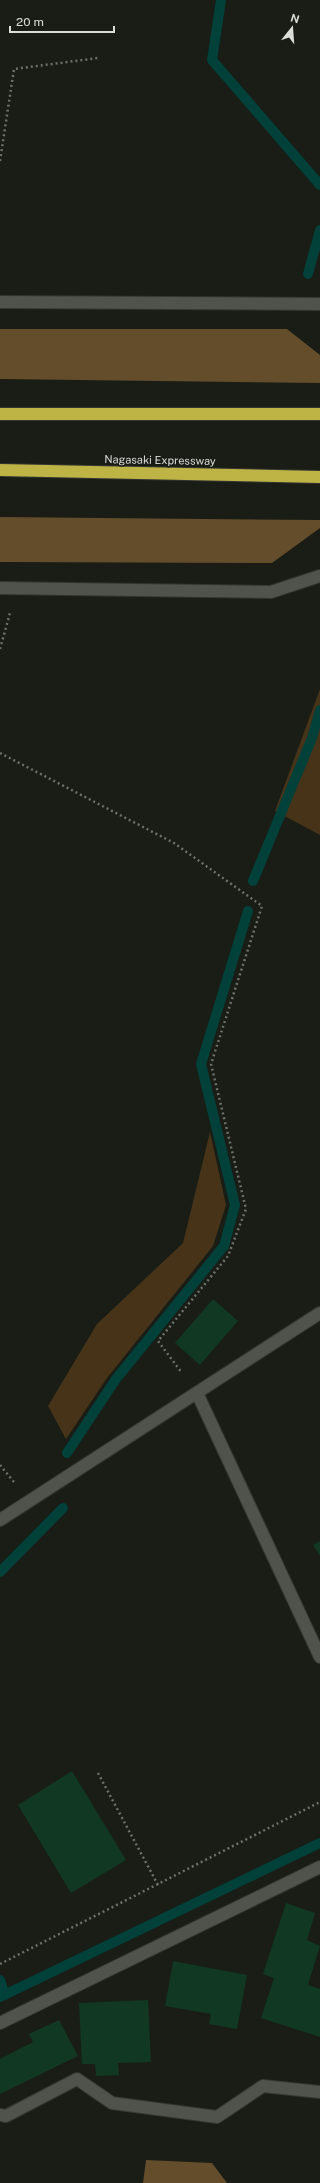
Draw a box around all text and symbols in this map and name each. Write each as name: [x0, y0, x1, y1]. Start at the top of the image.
scale bar: [10, 8, 114, 34]
north arrow: [272, 8, 312, 48]
text: N: [289, 11, 301, 25]
text: 20 m: [16, 15, 44, 29]
street label: Nagasaki Expressway: [104, 453, 216, 467]

